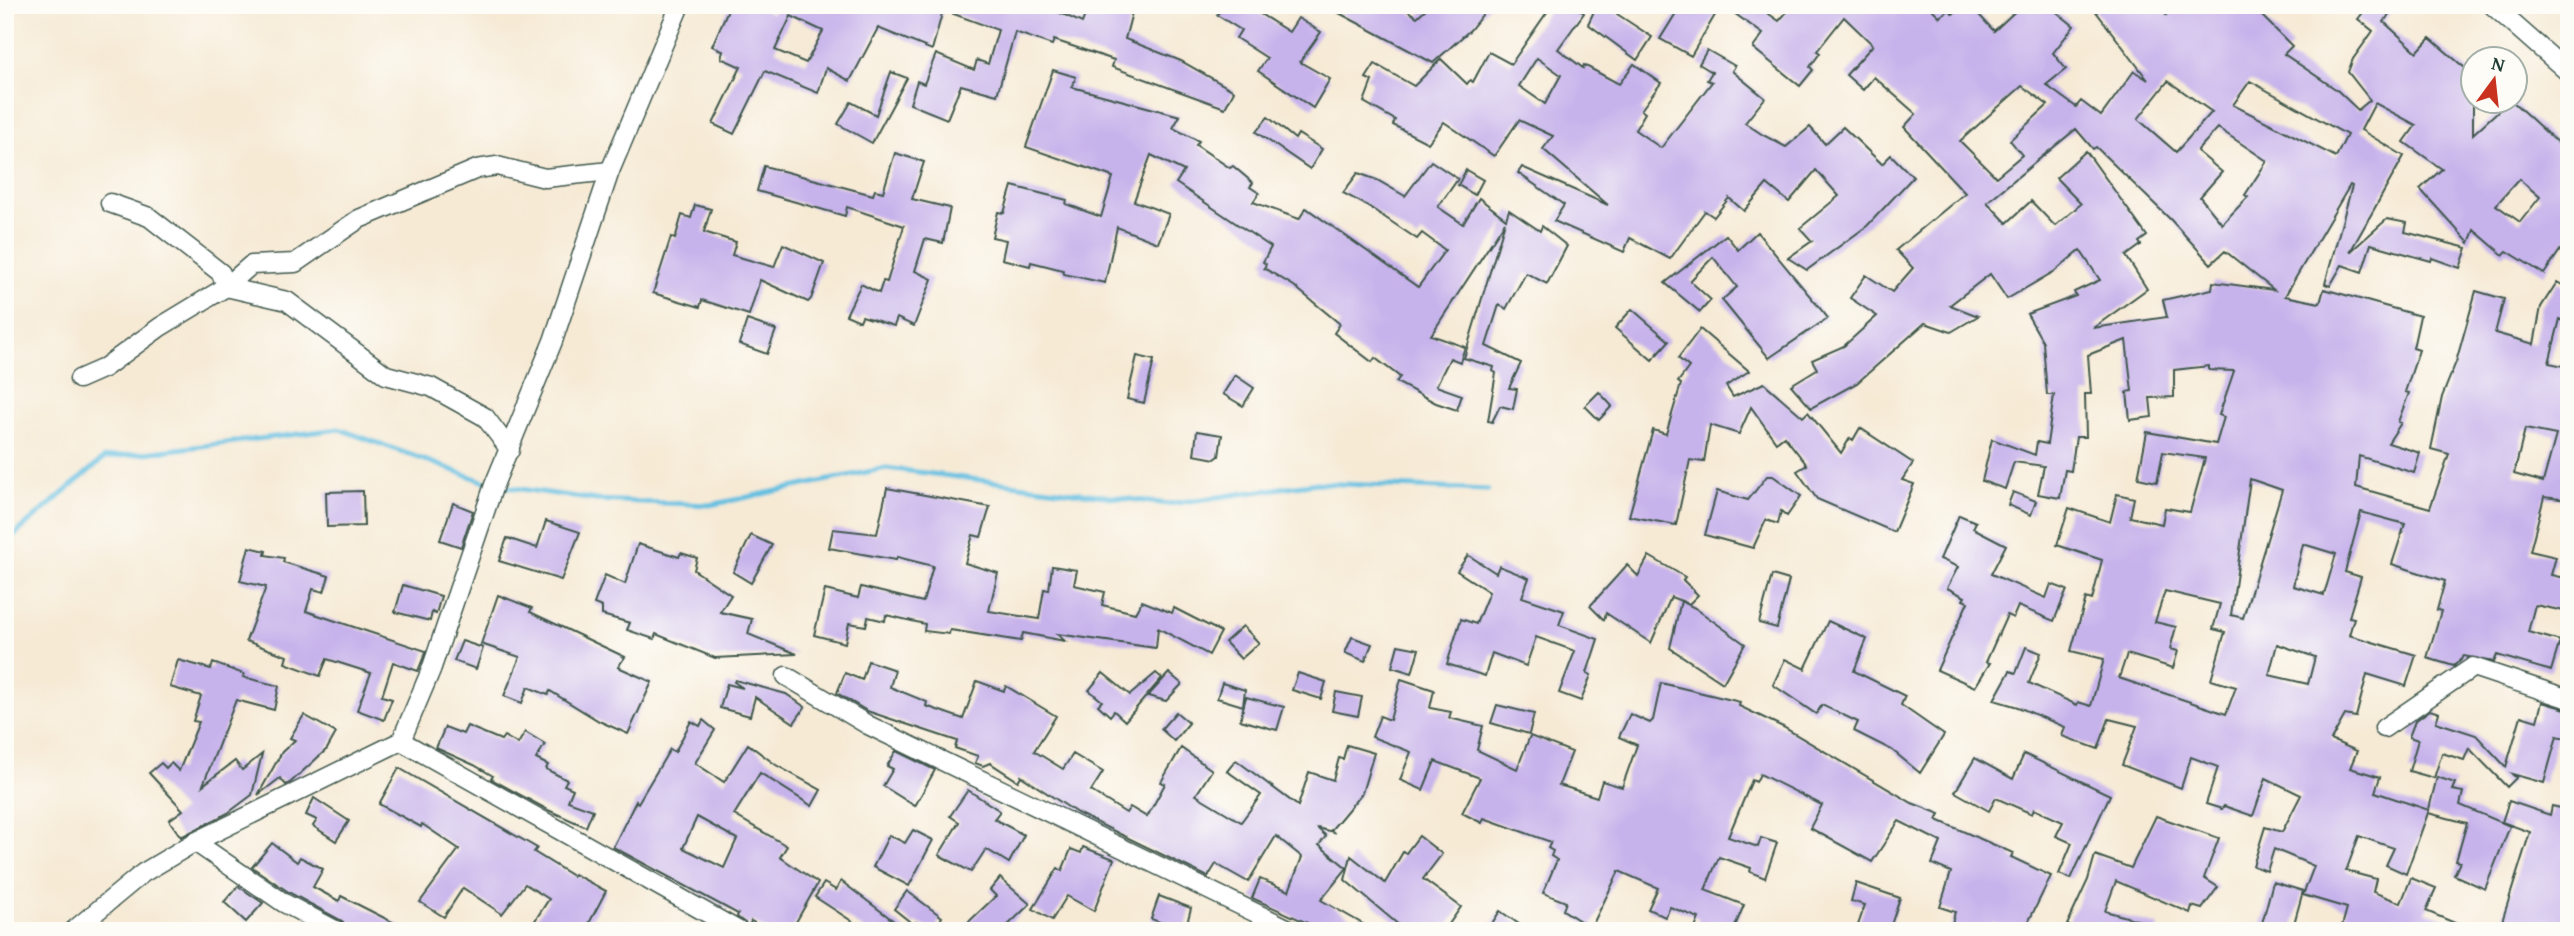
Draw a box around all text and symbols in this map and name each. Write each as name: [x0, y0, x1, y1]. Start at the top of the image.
north arrow: [2458, 46, 2528, 116]
text: N: [2489, 48, 2508, 79]

